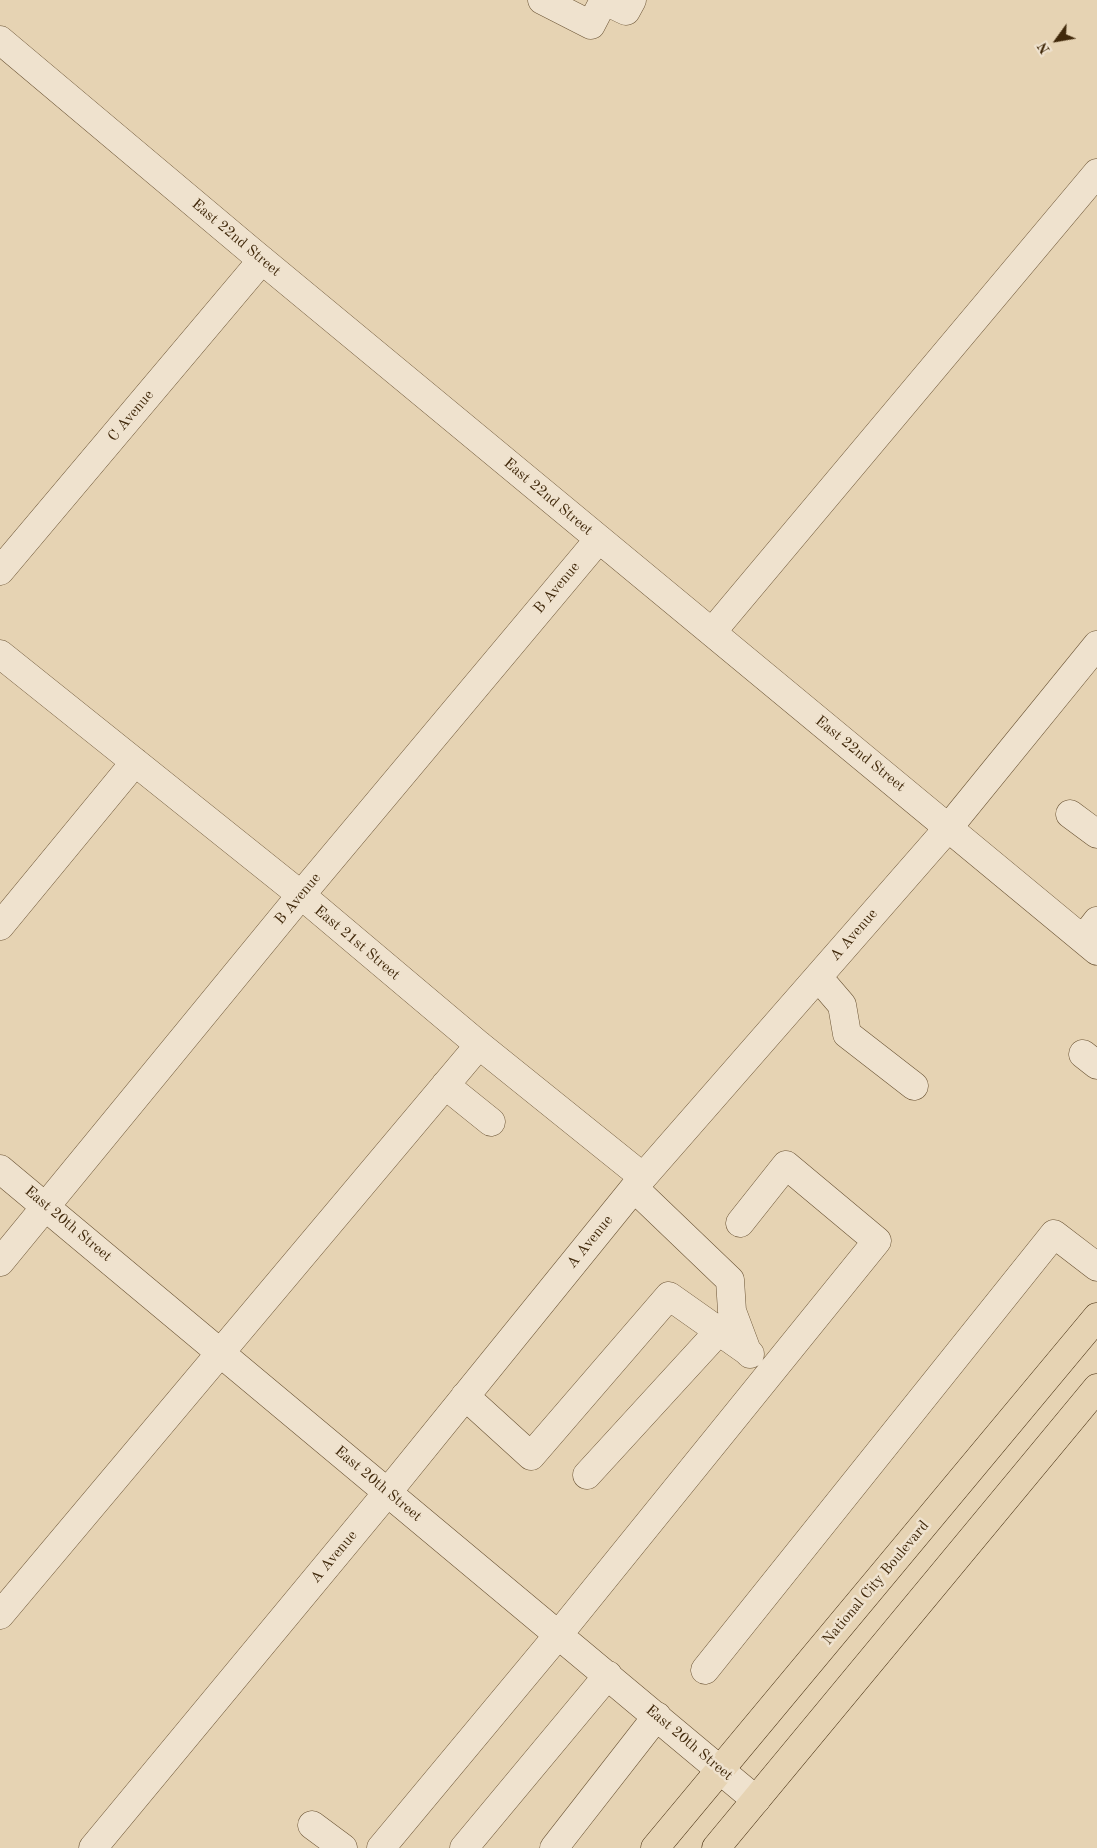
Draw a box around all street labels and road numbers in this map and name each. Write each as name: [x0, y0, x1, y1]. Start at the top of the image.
street label: East 22nd Street: [188, 195, 284, 281]
street label: C Avenue: [104, 387, 158, 445]
street label: East 22nd Street: [500, 454, 596, 540]
street label: B Avenue: [530, 558, 584, 618]
street label: East 22nd Street: [811, 712, 909, 796]
street label: B Avenue: [271, 869, 325, 929]
street label: East 21st Street: [310, 902, 404, 984]
street label: A Avenue: [826, 905, 882, 965]
street label: East 20th Street: [21, 1182, 115, 1266]
street label: A Avenue: [563, 1212, 617, 1272]
street label: East 20th Street: [331, 1442, 425, 1526]
street label: National City Boulevard: [819, 1517, 933, 1649]
street label: A Avenue: [307, 1527, 361, 1587]
street label: East 20th Street: [642, 1701, 736, 1785]

